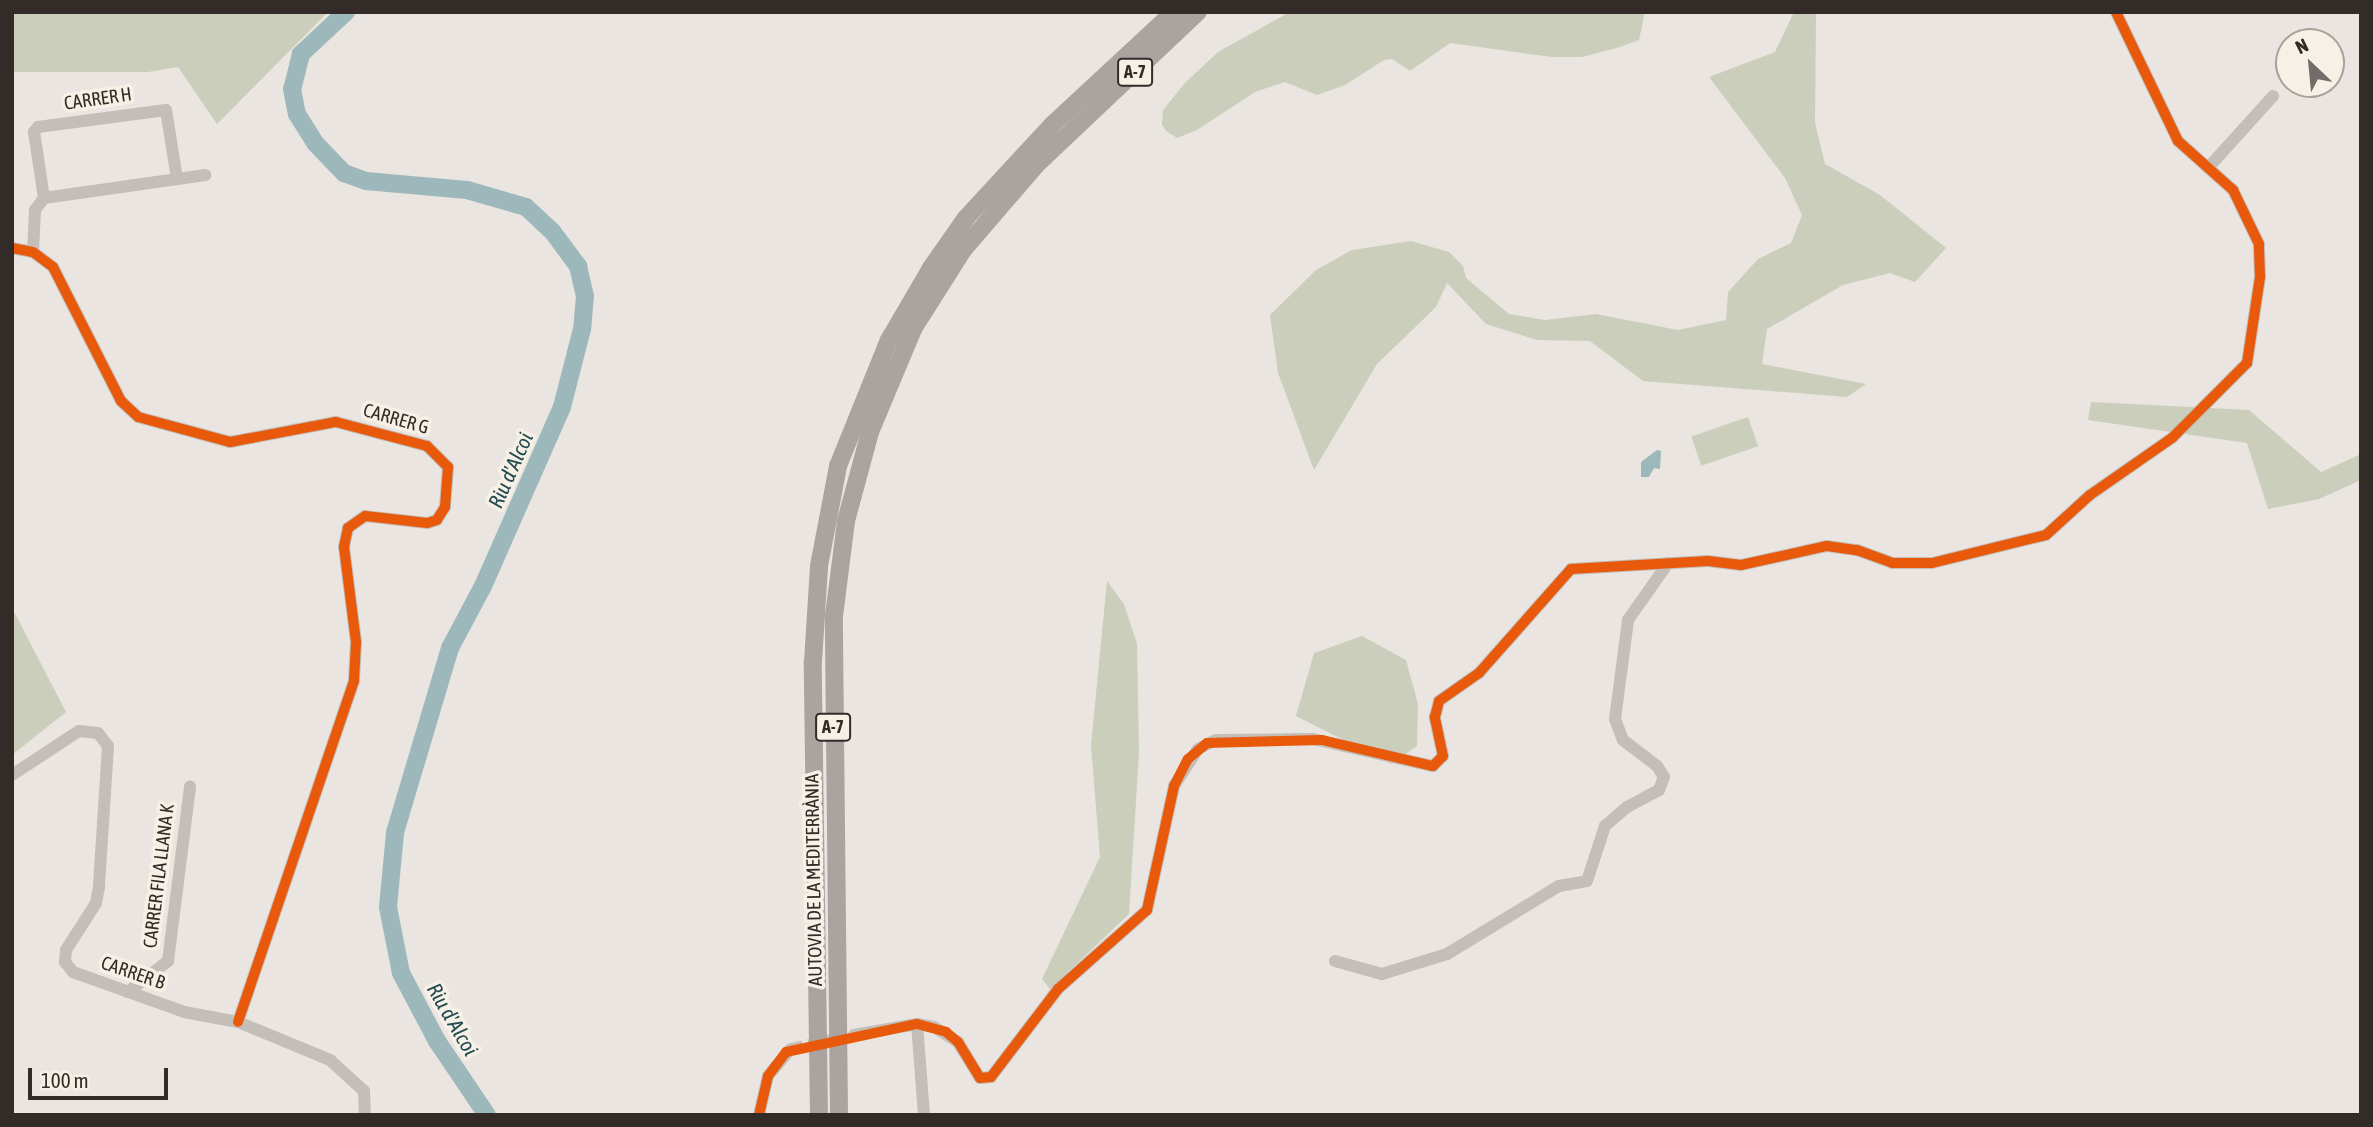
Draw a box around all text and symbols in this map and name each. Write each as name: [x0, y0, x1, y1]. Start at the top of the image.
north arrow: [2275, 28, 2345, 98]
text: N: [2292, 34, 2312, 58]
road number: A-7: [1116, 58, 1154, 86]
street label: CARRER H: [63, 83, 133, 115]
street label: CARRER G: [361, 399, 431, 439]
water label: Riu d'Alcoi: [482, 428, 538, 512]
road number: A-7: [814, 712, 852, 742]
street label: AUTOVIA DE LA MEDITERRÀNIA: [801, 774, 827, 986]
street label: CARRER FILA LLANA K: [139, 803, 179, 949]
street label: CARRER B: [98, 951, 168, 995]
water label: Riu d'Alcoi: [422, 978, 484, 1060]
scale bar: [32, 1054, 172, 1098]
text: 100 m: [41, 1068, 89, 1092]

